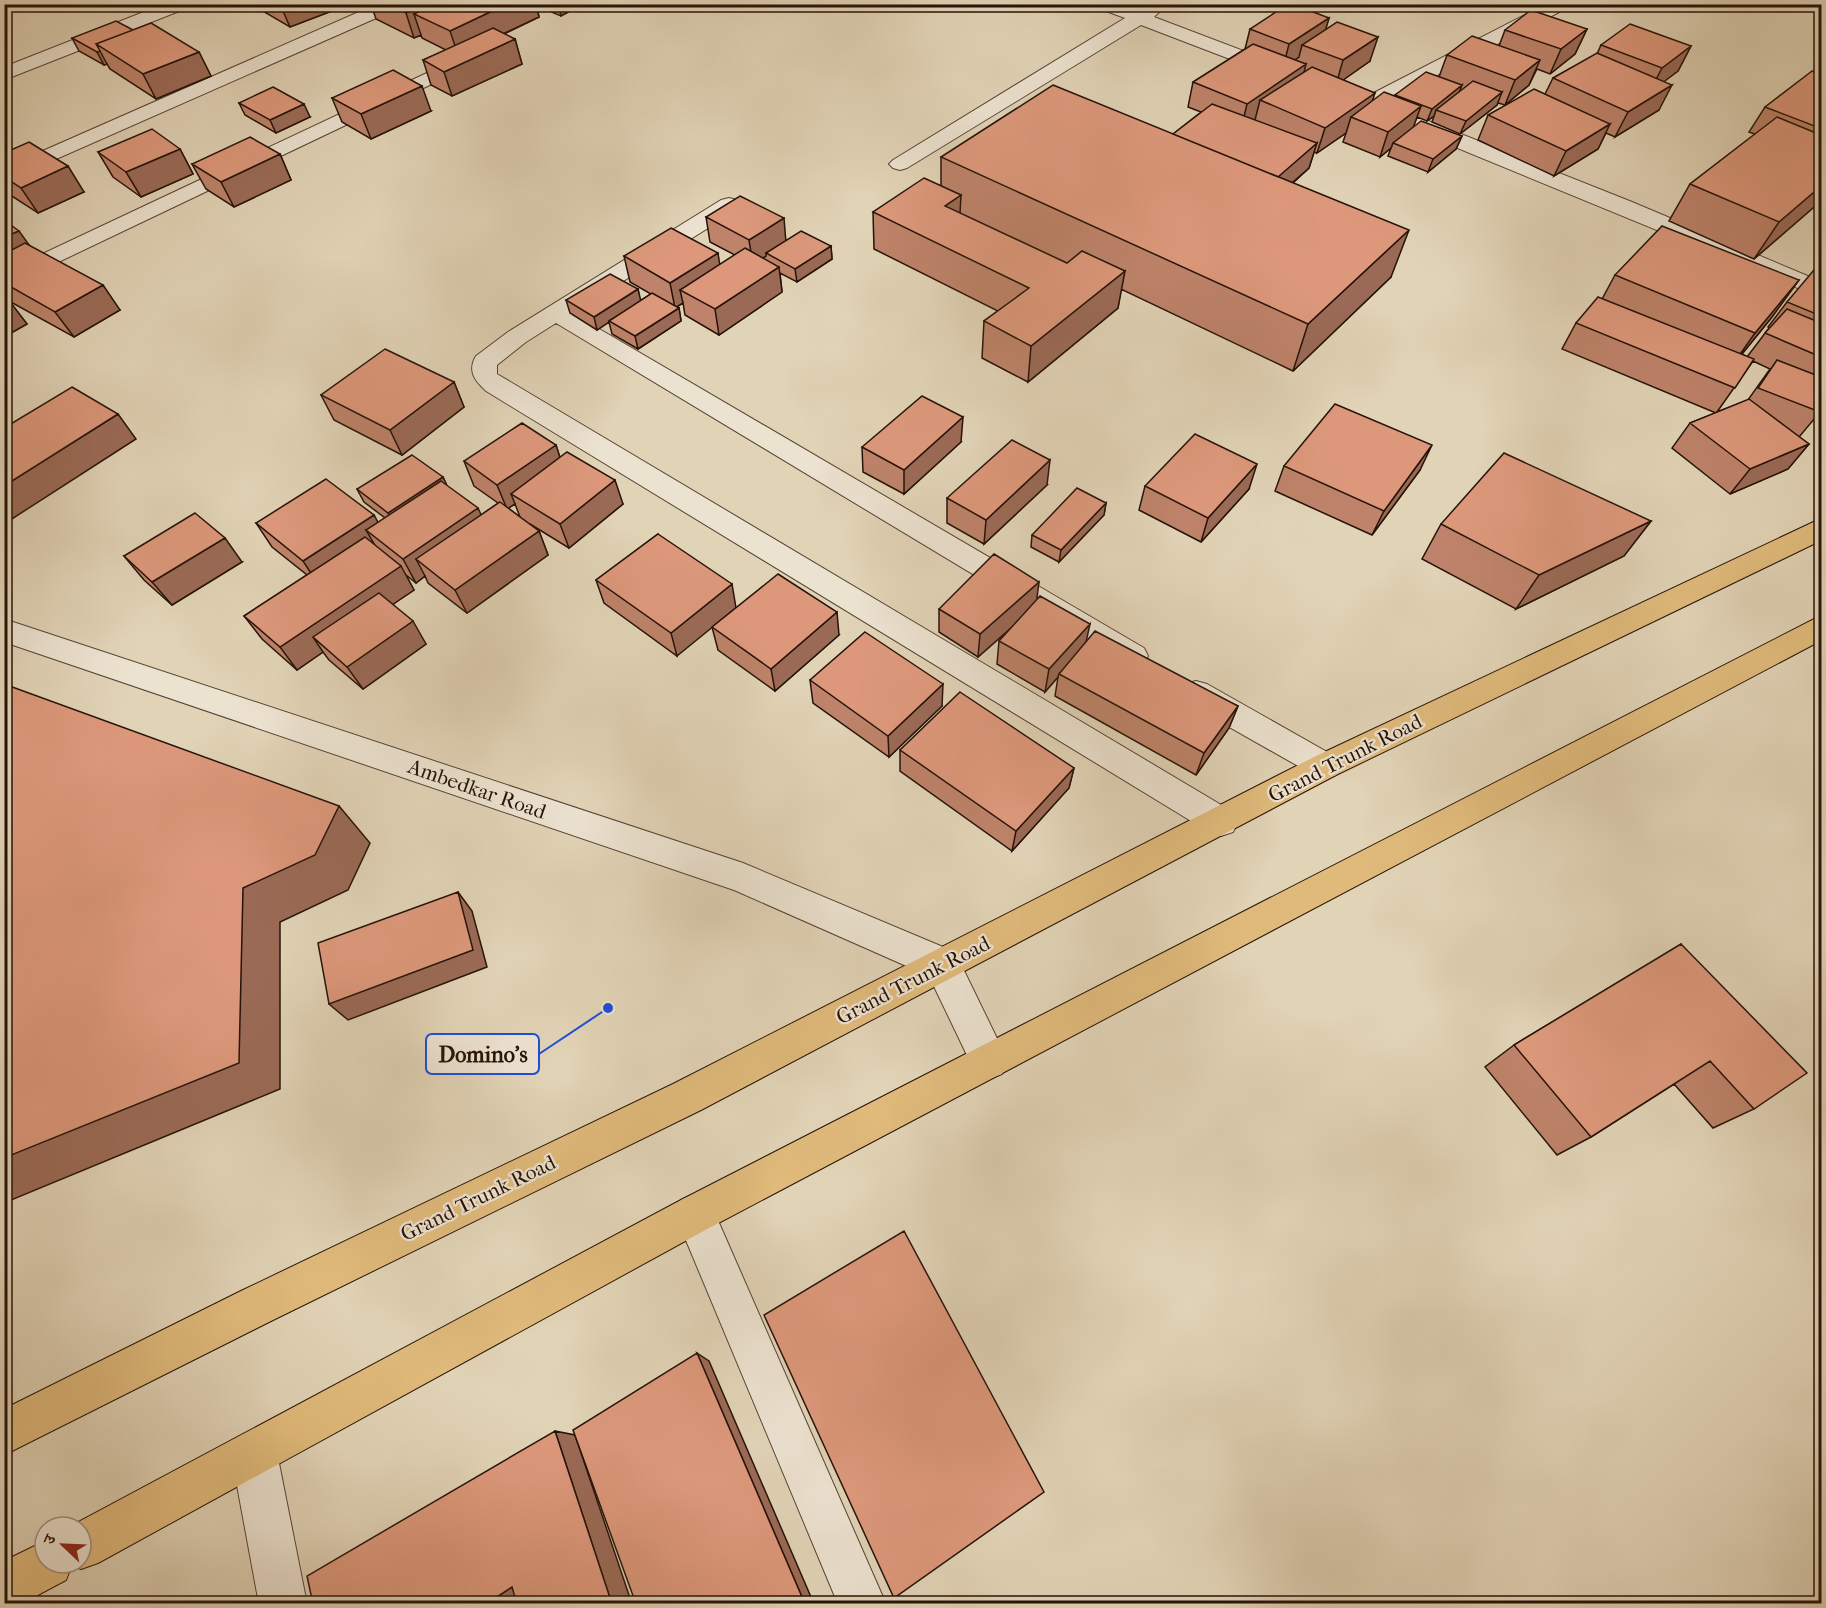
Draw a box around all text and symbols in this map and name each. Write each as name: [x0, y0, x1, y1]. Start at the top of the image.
street label: Grand Trunk Road: [1264, 709, 1426, 807]
street label: Ambedkar Road: [404, 754, 550, 824]
street label: Grand Trunk Road: [832, 931, 994, 1029]
callout: Domino's: [426, 1034, 539, 1074]
text: Domino's: [438, 1042, 528, 1068]
street label: Grand Trunk Road: [397, 1150, 560, 1246]
north arrow: [33, 1515, 93, 1575]
text: उ: [39, 1530, 61, 1548]

